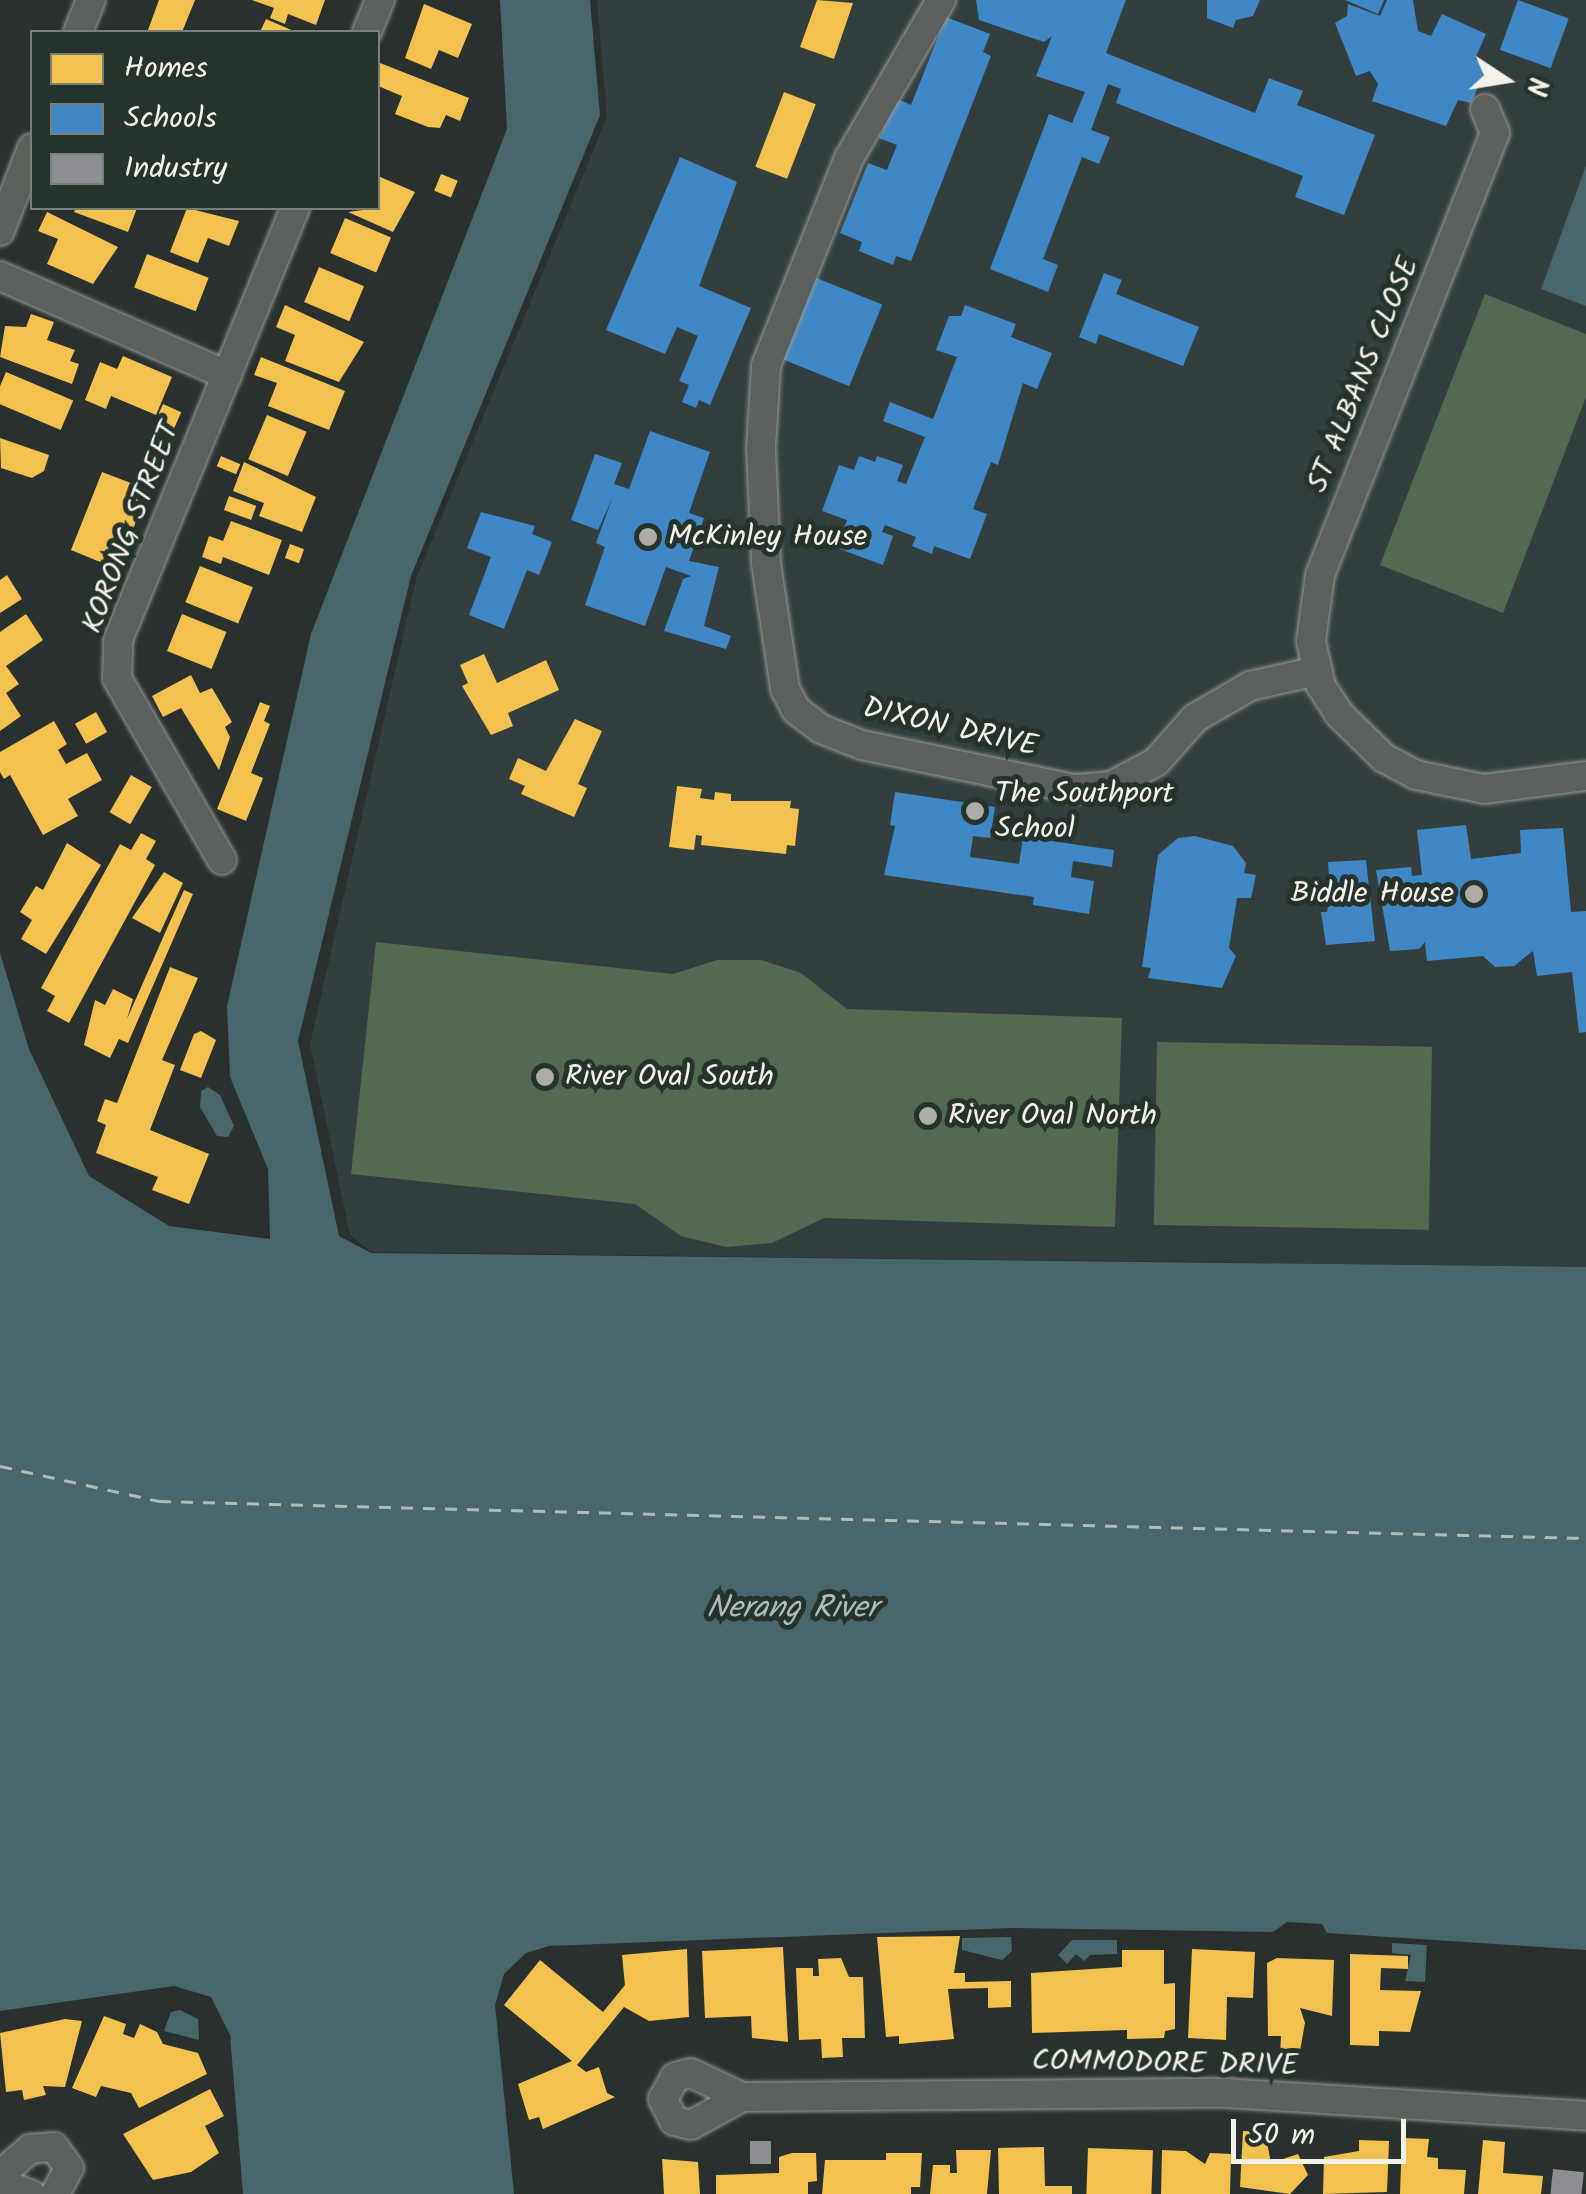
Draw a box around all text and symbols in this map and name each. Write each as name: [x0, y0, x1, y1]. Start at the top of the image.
legend: [30, 30, 380, 210]
north arrow: [1456, 30, 1556, 130]
text: Homes: [124, 45, 208, 93]
text: N: [1512, 73, 1560, 100]
text: Schools: [124, 95, 217, 143]
text: Industry: [124, 145, 227, 193]
street label: ST ALBANS CLOSE: [1300, 252, 1428, 498]
street label: KORONG STREET: [75, 417, 189, 639]
place label: McKinley House: [668, 519, 867, 555]
marker: McKinley House: [637, 526, 659, 548]
street label: DIXON DRIVE: [859, 690, 1041, 766]
place label: The Southport School: [995, 776, 1174, 846]
marker: The Southport School: [964, 800, 986, 822]
place label: Biddle House: [1291, 876, 1454, 912]
marker: Biddle House: [1463, 883, 1485, 905]
place label: River Oval South: [565, 1059, 774, 1095]
marker: River Oval South: [534, 1066, 556, 1088]
place label: River Oval North: [948, 1098, 1157, 1134]
marker: River Oval North: [917, 1105, 939, 1127]
water label: Nerang River: [706, 1590, 878, 1628]
street label: COMMODORE DRIVE: [1031, 2044, 1299, 2084]
scale bar: [1236, 2099, 1411, 2161]
text: 50 m: [1248, 2112, 1315, 2160]

